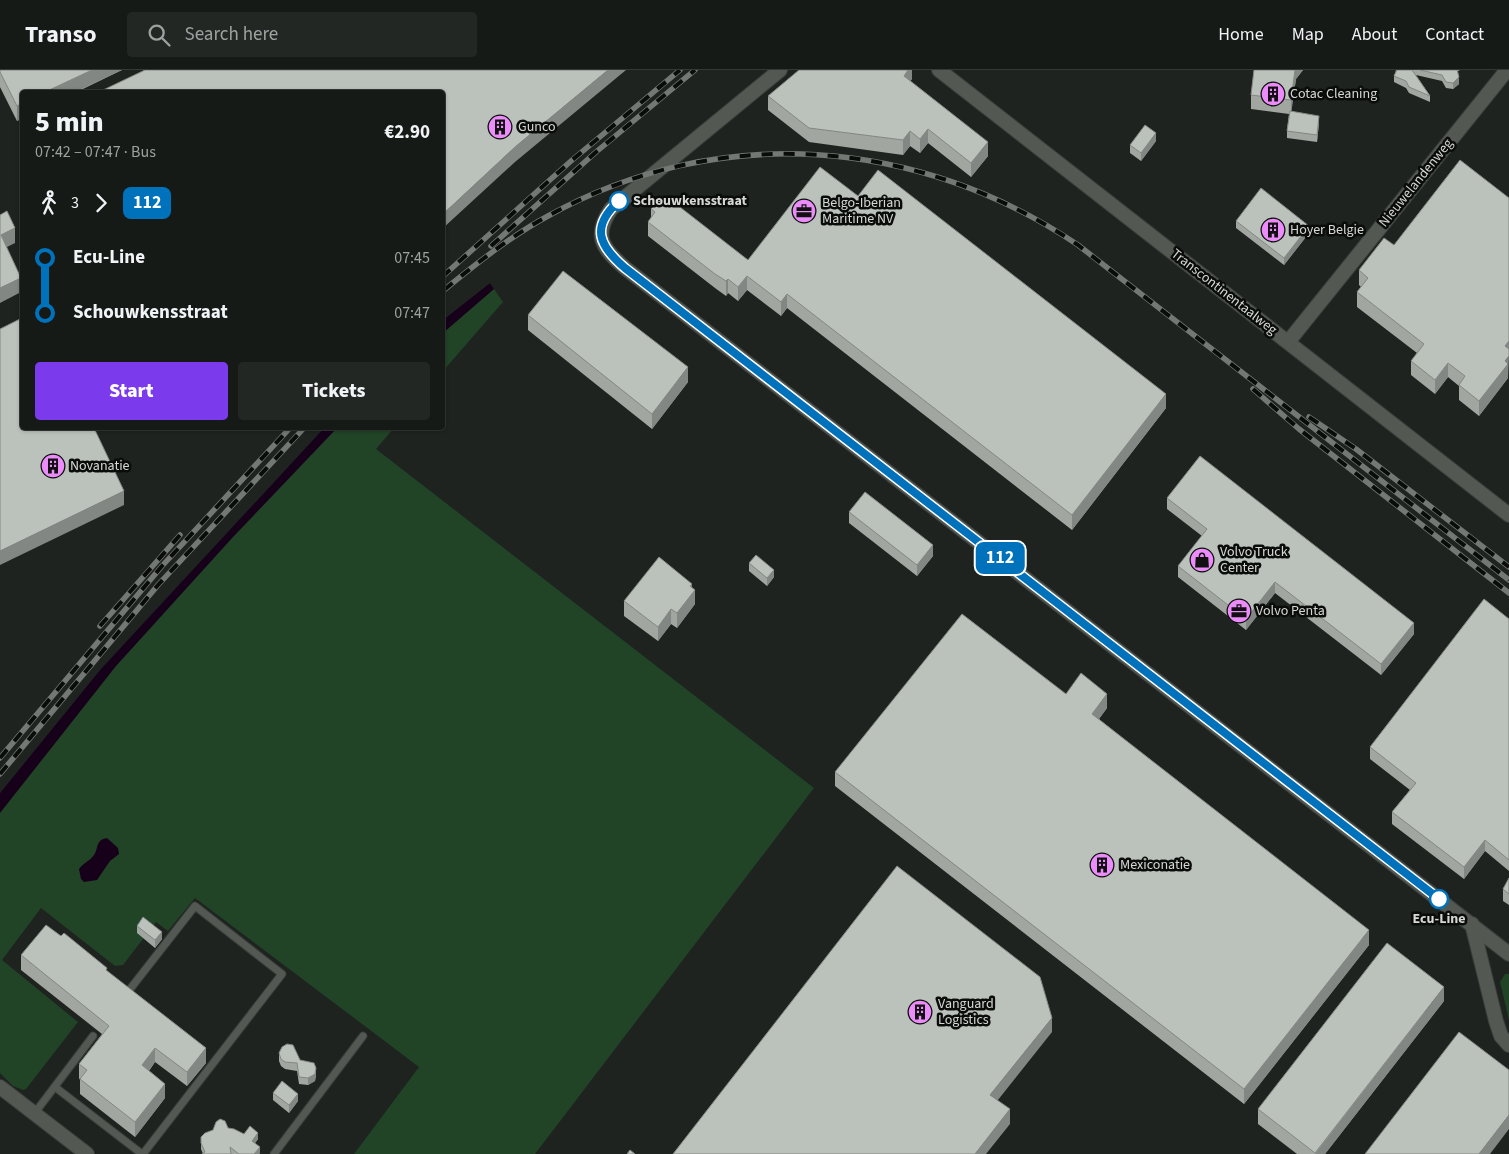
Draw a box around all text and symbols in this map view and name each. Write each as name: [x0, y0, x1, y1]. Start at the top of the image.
search box: [127, 12, 477, 57]
text: Transo: [25, 17, 97, 52]
icon: search: [145, 21, 173, 49]
text: Search here: [185, 21, 278, 48]
text: Home: [1218, 22, 1264, 47]
text: Map: [1292, 22, 1324, 47]
text: About: [1352, 22, 1397, 47]
text: Contact: [1425, 22, 1484, 47]
building icon: Cotac Cleaning: [1260, 81, 1286, 107]
place label: Cotac Cleaning: [1290, 84, 1377, 104]
text: 5 min: [35, 102, 104, 142]
building icon: Gunco: [487, 114, 513, 140]
place label: Gunco: [518, 117, 556, 137]
text: €2.90: [384, 119, 430, 146]
street label: Nieuwelandenweg: [1374, 135, 1458, 231]
text: 07:42 – 07:47 · Bus: [35, 141, 156, 163]
icon: walk: [35, 189, 63, 217]
icon: forward: [87, 189, 115, 217]
text: 112: [133, 190, 161, 215]
marker: Schouwkensstraat: [609, 191, 629, 211]
place label: Schouwkensstraat: [633, 191, 748, 211]
text: 3: [71, 192, 79, 214]
place label: Belgo-Iberian Maritime NV: [822, 193, 901, 229]
office icon: Belgo-Iberian Maritime NV: [791, 198, 817, 224]
building icon: Hoyer Belgie: [1260, 217, 1286, 243]
place label: Hoyer Belgie: [1290, 220, 1364, 240]
text: Ecu-Line: [73, 244, 145, 271]
street label: Transcontinentaalweg: [1167, 244, 1281, 340]
text: 07:45: [394, 247, 430, 269]
text: Schouwkensstraat: [73, 299, 228, 326]
text: 07:47: [394, 302, 430, 324]
button: Start: [35, 362, 228, 420]
button: Tickets: [238, 362, 430, 420]
building icon: Novanatie: [40, 453, 66, 479]
place label: Novanatie: [70, 456, 130, 476]
line badge: 112: [971, 542, 1029, 574]
place label: Volvo Truck Center: [1220, 542, 1288, 578]
text: 112: [986, 545, 1014, 570]
shop icon: Volvo Truck Center: [1189, 547, 1215, 573]
office icon: Volvo Penta: [1226, 598, 1252, 624]
place label: Volvo Penta: [1256, 601, 1325, 621]
building icon: Mexiconatie: [1089, 852, 1115, 878]
place label: Mexiconatie: [1120, 855, 1190, 875]
marker: Ecu-Line: [1429, 889, 1449, 909]
place label: Ecu-Line: [1412, 909, 1466, 929]
place label: Vanguard Logistics: [938, 994, 994, 1030]
building icon: Vanguard Logistics: [907, 999, 933, 1025]

